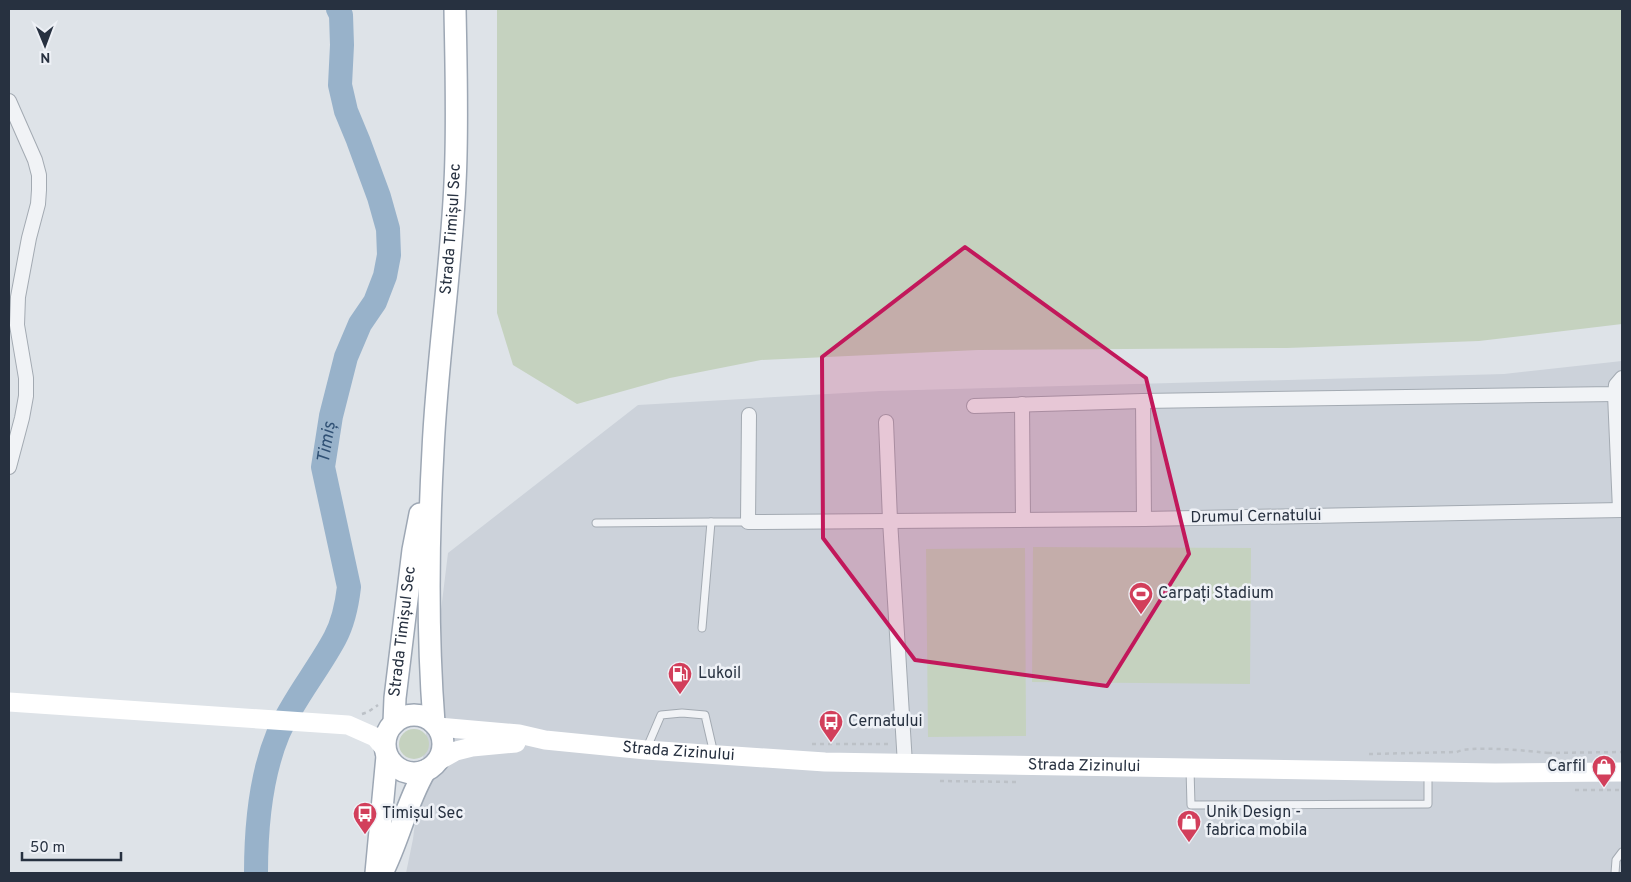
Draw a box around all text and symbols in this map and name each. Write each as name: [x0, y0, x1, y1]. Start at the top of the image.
north arrow: [20, 20, 70, 70]
text: N: [40, 48, 50, 65]
street label: Strada Timișul Sec: [436, 163, 466, 296]
water label: Timiș: [312, 419, 342, 465]
street label: Drumul Cernatului: [1190, 506, 1322, 528]
street label: Strada Timișul Sec: [385, 565, 421, 698]
sports icon: Carpați Stadium: [1128, 581, 1154, 615]
place label: Carpați Stadium: [1158, 584, 1274, 604]
fuel station icon: Lukoil: [667, 661, 693, 695]
place label: Lukoil: [698, 664, 741, 684]
bus stop icon: Cernatului: [818, 709, 844, 743]
place label: Cernatului: [848, 712, 923, 732]
street label: Strada Zizinului: [621, 738, 735, 766]
shop icon: Carfil: [1591, 754, 1617, 788]
street label: Strada Zizinului: [1028, 755, 1141, 777]
place label: Carfil: [1547, 757, 1586, 777]
bus stop icon: Timișul Sec: [352, 801, 378, 835]
place label: Unik Design - fabrica mobila: [1206, 803, 1307, 841]
place label: Timișul Sec: [382, 804, 464, 824]
shop icon: Unik Design - fabrica mobila: [1176, 809, 1202, 843]
scale bar: [22, 830, 121, 862]
text: 50 m: [30, 839, 65, 858]

